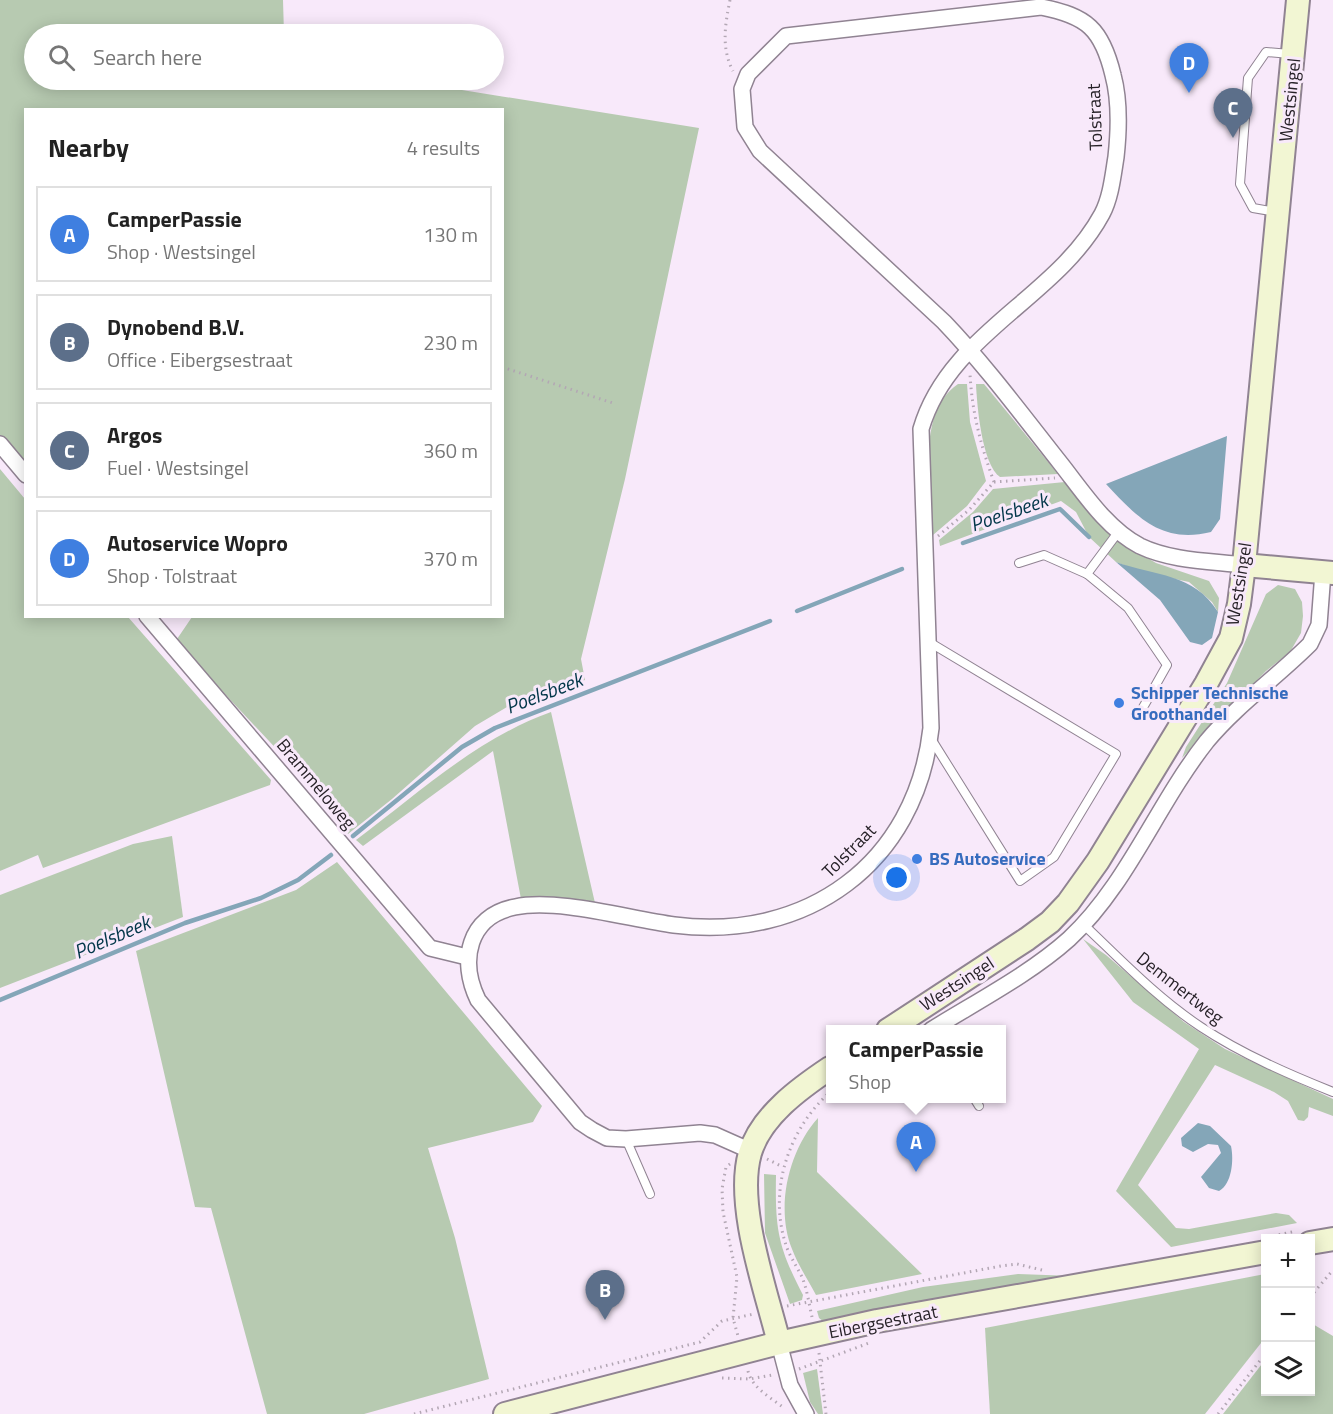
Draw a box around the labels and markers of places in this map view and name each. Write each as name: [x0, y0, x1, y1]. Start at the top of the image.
pin: D: [1170, 44, 1208, 93]
pin: C: [1214, 88, 1252, 138]
place label: Schipper Technische Groothandel: [1131, 679, 1288, 727]
marker: Schipper Technische Groothandel: [1112, 696, 1126, 710]
place label: BS Autoservice: [929, 845, 1046, 872]
marker: BS Autoservice: [910, 852, 924, 866]
pin: A: [896, 1122, 936, 1172]
pin: B: [586, 1270, 624, 1320]

